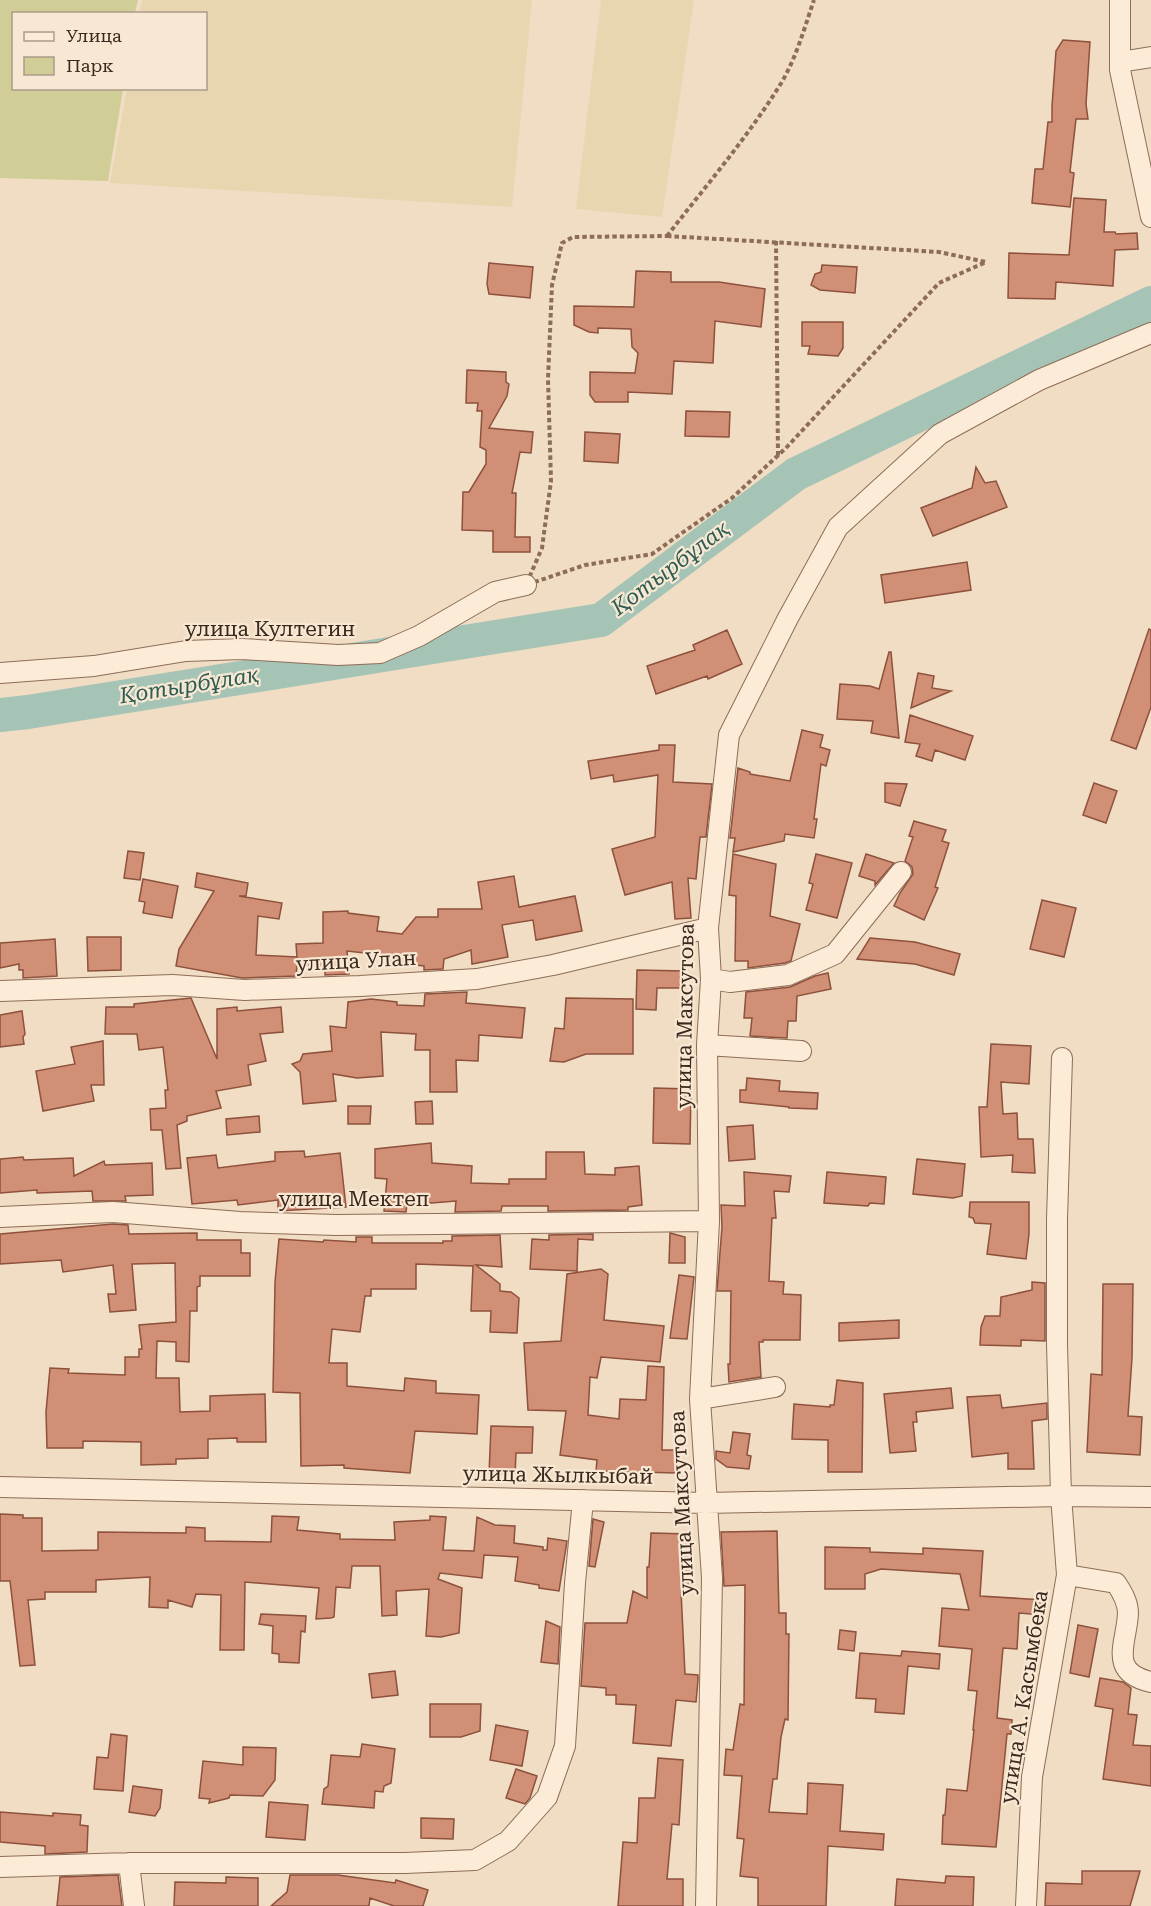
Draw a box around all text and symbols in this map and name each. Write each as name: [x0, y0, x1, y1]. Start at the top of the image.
legend: [12, 12, 207, 90]
text: Улица: [66, 25, 122, 46]
text: Парк: [66, 55, 114, 76]
water label: Қотырбұлақ: [606, 515, 734, 621]
street label: улица Култегин: [185, 617, 355, 641]
water label: Қотырбұлақ: [117, 662, 261, 708]
street label: улица Максутова: [671, 923, 699, 1109]
street label: улица Улан: [295, 946, 417, 976]
street label: улица Мектеп: [279, 1187, 429, 1211]
street label: улица Максутова: [665, 1409, 699, 1596]
street label: улица Жылкыбай: [463, 1461, 653, 1489]
street label: улица А. Касымбека: [995, 1588, 1053, 1805]

